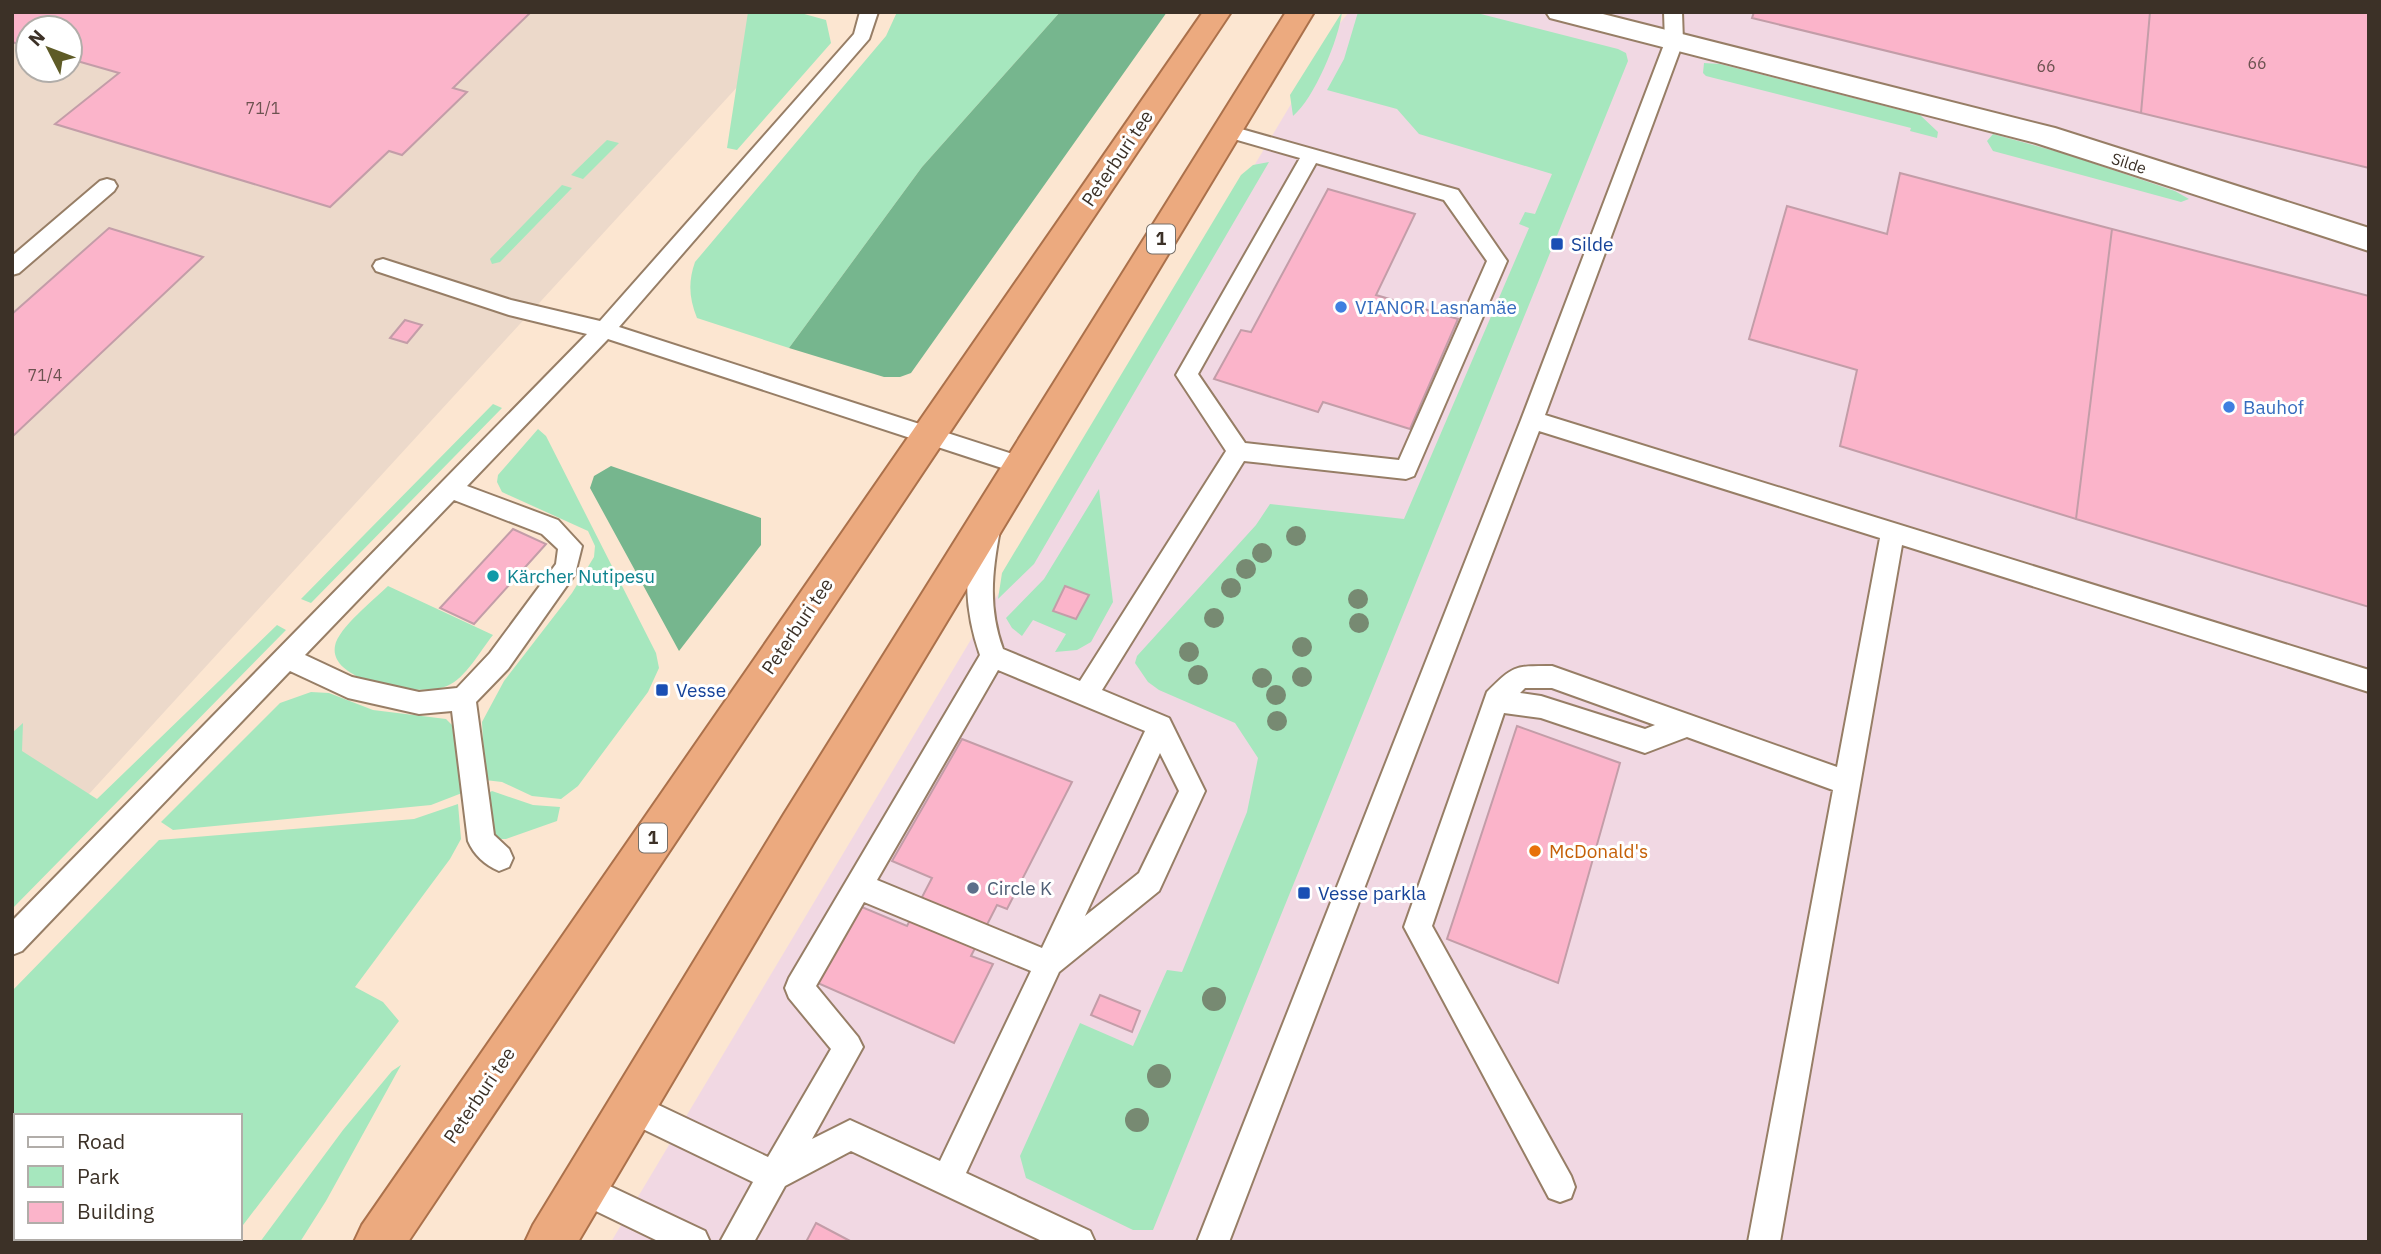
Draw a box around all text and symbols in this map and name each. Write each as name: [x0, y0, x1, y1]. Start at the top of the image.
north arrow: [14, 14, 84, 84]
text: N: [23, 24, 50, 51]
house number: 66: [2247, 53, 2267, 73]
house number: 66: [2036, 56, 2056, 76]
house number: 71/1: [246, 98, 280, 118]
street label: Peterburi tee: [1076, 105, 1158, 211]
street label: Silde: [2109, 148, 2149, 178]
road number: 1: [1147, 225, 1175, 254]
place label: Silde: [1571, 232, 1613, 256]
marker: Silde: [1549, 236, 1565, 252]
place label: VIANOR Lasnamäe: [1355, 295, 1517, 319]
marker: VIANOR Lasnamäe: [1333, 299, 1349, 315]
house number: 71/4: [28, 365, 62, 385]
place label: Bauhof: [2243, 395, 2304, 419]
marker: Bauhof: [2221, 399, 2237, 415]
place label: Kärcher Nutipesu: [507, 564, 655, 588]
marker: Kärcher Nutipesu: [485, 568, 501, 584]
street label: Peterburi tee: [756, 573, 838, 679]
place label: Vesse: [676, 678, 726, 702]
marker: Vesse: [654, 682, 670, 698]
road number: 1: [639, 824, 667, 852]
place label: McDonald's: [1549, 839, 1648, 863]
marker: McDonald's: [1527, 843, 1543, 859]
place label: Circle K: [987, 876, 1052, 900]
marker: Circle K: [965, 880, 981, 896]
place label: Vesse parkla: [1318, 881, 1426, 905]
marker: Vesse parkla: [1296, 885, 1312, 901]
street label: Peterburi tee: [438, 1042, 520, 1148]
legend: [14, 1114, 242, 1240]
text: Road: [77, 1127, 125, 1155]
text: Park: [77, 1162, 120, 1190]
text: Building: [77, 1197, 154, 1225]

